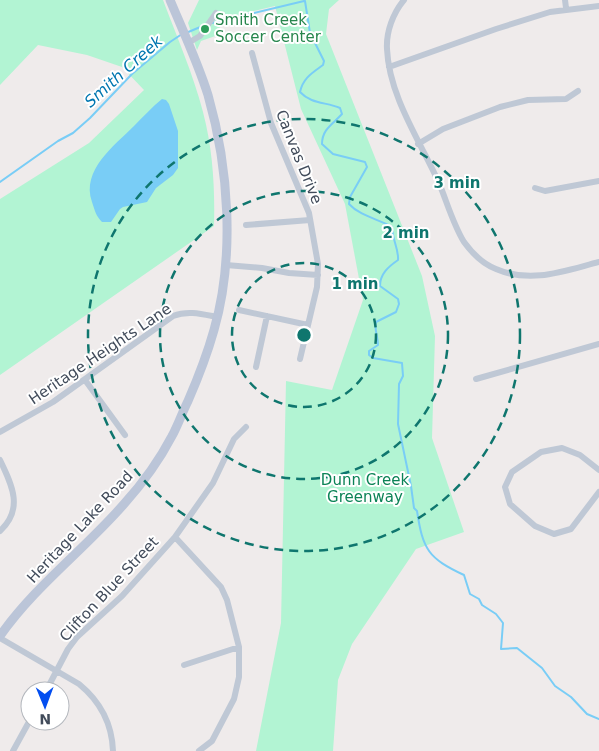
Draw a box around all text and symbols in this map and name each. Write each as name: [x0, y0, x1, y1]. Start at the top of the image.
place label: Smith Creek Soccer Center: [215, 11, 322, 46]
marker: Smith Creek Soccer Center: [199, 23, 211, 35]
water label: Smith Creek: [80, 31, 167, 111]
street label: Canvas Drive: [272, 107, 326, 207]
text: 3 min: [433, 174, 481, 192]
text: 2 min: [382, 224, 430, 242]
text: 1 min: [331, 275, 379, 293]
street label: Heritage Heights Lane: [25, 300, 175, 408]
centre of rings: [295, 326, 313, 344]
street label: Heritage Lake Road: [23, 467, 137, 587]
park label: Dunn Creek Greenway: [321, 471, 409, 506]
street label: Clifton Blue Street: [56, 533, 162, 645]
north arrow: [20, 681, 70, 731]
text: N: [39, 711, 51, 727]

